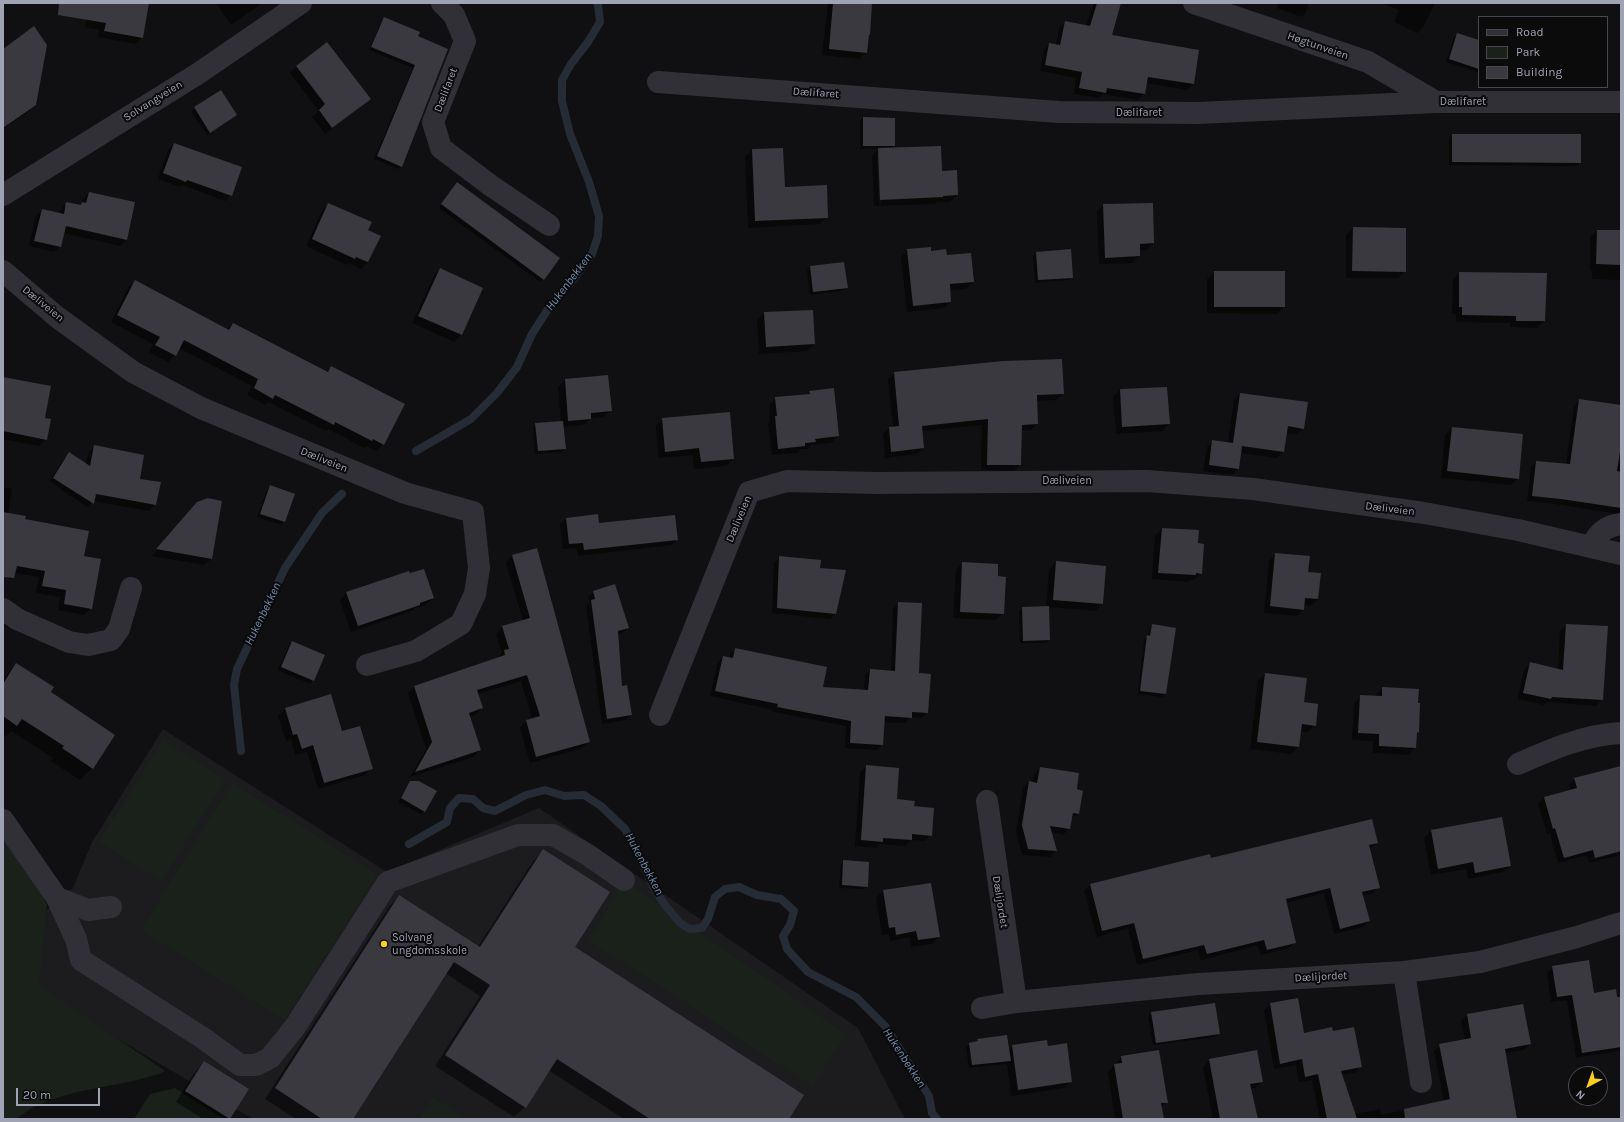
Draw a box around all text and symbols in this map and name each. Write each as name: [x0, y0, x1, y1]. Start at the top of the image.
legend: [1478, 16, 1608, 88]
text: Road: [1516, 25, 1544, 39]
street label: Høgtunveien: [1286, 29, 1350, 63]
text: Park: [1516, 45, 1540, 59]
text: Building: [1516, 65, 1562, 79]
street label: Dælifaret: [432, 66, 460, 114]
street label: Solvangveien: [121, 78, 185, 124]
street label: Dælifaret: [792, 85, 840, 101]
street label: Dælifaret: [1440, 95, 1486, 109]
street label: Dælifaret: [1116, 106, 1162, 120]
water label: Hukenbekken: [543, 250, 595, 314]
street label: Dæliveien: [20, 283, 66, 325]
street label: Dæliveien: [298, 445, 350, 475]
street label: Dæliveien: [1042, 474, 1092, 488]
street label: Dæliveien: [723, 494, 755, 544]
street label: Dæliveien: [1365, 499, 1415, 519]
water label: Hukenbekken: [242, 580, 284, 648]
water label: Hukenbekken: [622, 831, 666, 897]
street label: Dælijordet: [989, 875, 1011, 929]
place label: Solvang ungdomsskole: [392, 931, 467, 957]
marker: Solvang ungdomsskole: [379, 939, 389, 949]
street label: Dælijordet: [1294, 969, 1348, 985]
water label: Hukenbekken: [879, 1026, 929, 1090]
north arrow: [1568, 1066, 1608, 1106]
scale bar: [18, 1080, 102, 1106]
text: N: [1573, 1087, 1588, 1102]
text: 20 m: [23, 1088, 51, 1102]

